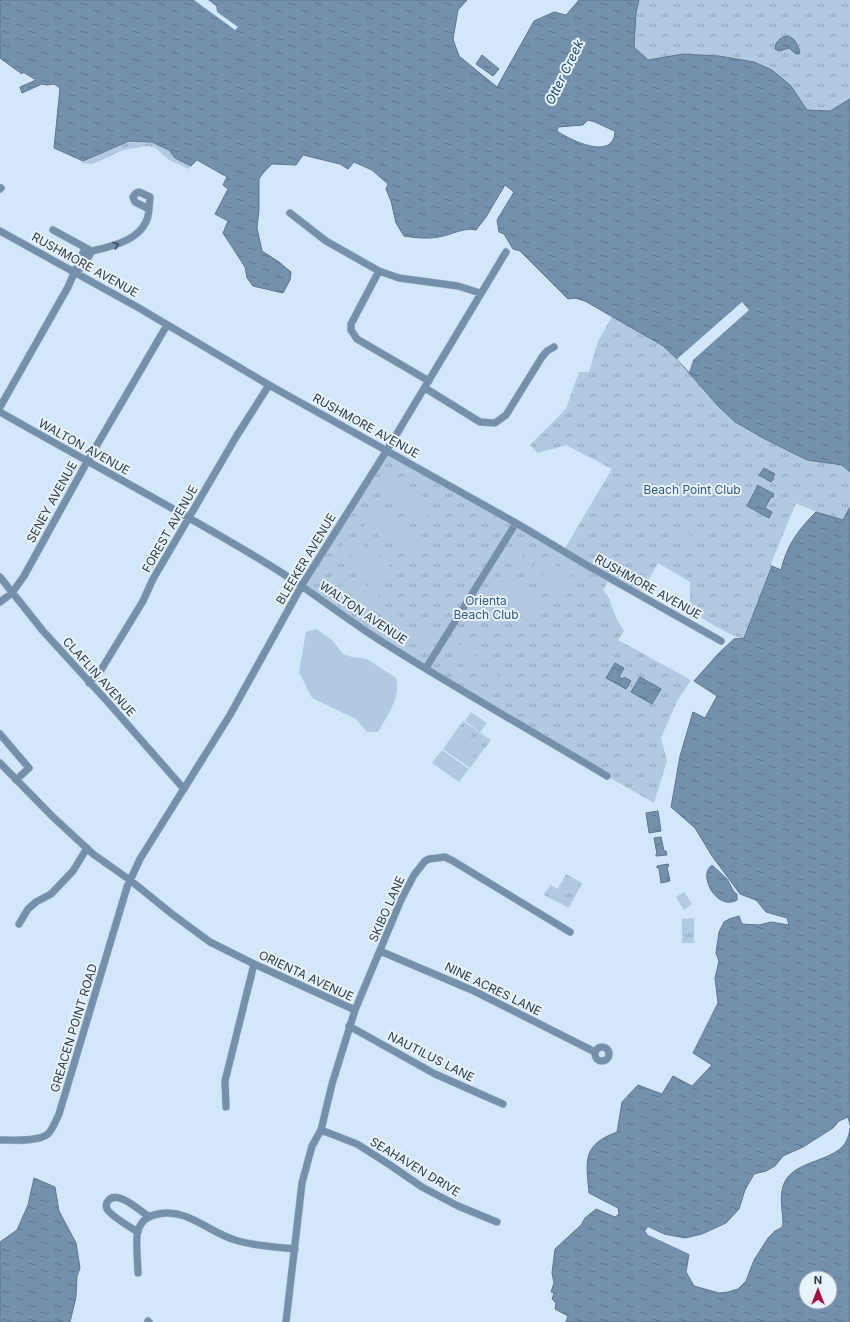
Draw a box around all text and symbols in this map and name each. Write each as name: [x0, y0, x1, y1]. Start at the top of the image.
water label: Otter Creek: [541, 36, 587, 107]
street label: RUSHMORE AVENUE: [29, 229, 141, 300]
one-way arrow: [112, 241, 119, 249]
street label: RUSHMORE AVENUE: [310, 390, 422, 461]
street label: WALTON AVENUE: [36, 415, 133, 478]
street label: SENEY AVENUE: [23, 458, 80, 545]
street label: FOREST AVENUE: [139, 482, 201, 575]
park label: Beach Point Club: [643, 482, 741, 497]
street label: BLEEKER AVENUE: [272, 510, 339, 607]
street label: RUSHMORE AVENUE: [592, 551, 704, 622]
street label: WALTON AVENUE: [317, 578, 410, 647]
park label: Orienta Beach Club: [453, 593, 519, 622]
street label: CLAFLIN AVENUE: [60, 634, 139, 719]
street label: SKIBO LANE: [365, 873, 408, 944]
street label: ORIENTA AVENUE: [256, 947, 356, 1004]
street label: NINE ACRES LANE: [442, 959, 544, 1018]
street label: GREACEN POINT ROAD: [47, 962, 100, 1094]
street label: NAUTILUS LANE: [385, 1028, 477, 1085]
street label: SEAHAVEN DRIVE: [367, 1134, 463, 1199]
north arrow: [798, 1270, 838, 1310]
text: N: [814, 1273, 822, 1287]

